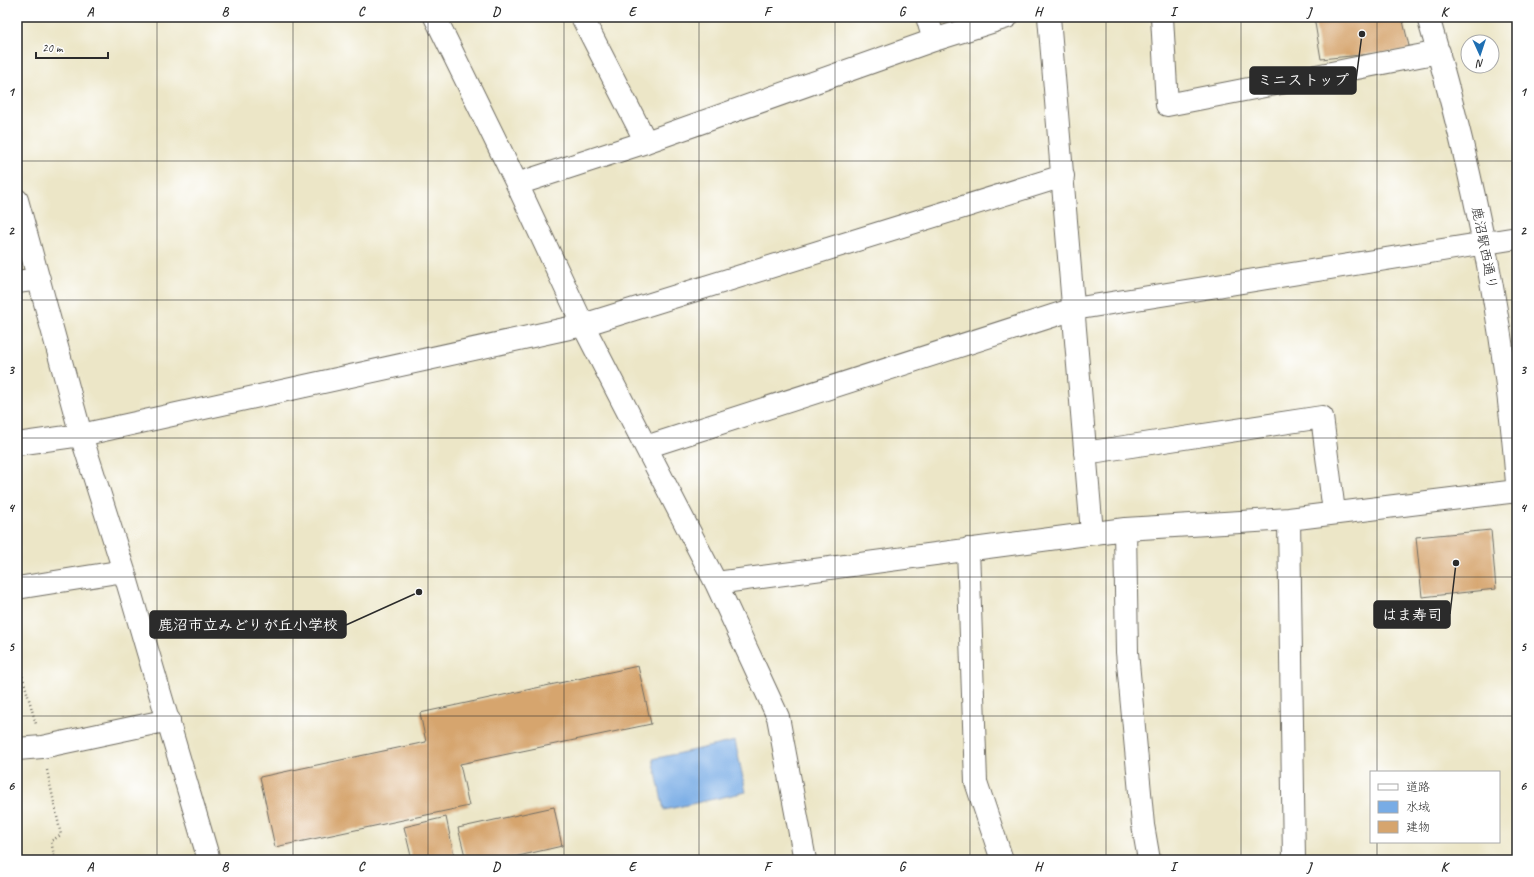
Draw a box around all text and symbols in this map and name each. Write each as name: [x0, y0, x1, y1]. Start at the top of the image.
text: A: [87, 4, 95, 20]
text: B: [222, 4, 230, 20]
text: C: [358, 4, 366, 20]
text: D: [492, 4, 501, 20]
text: E: [629, 4, 638, 20]
text: F: [764, 4, 773, 20]
text: G: [899, 4, 907, 20]
text: H: [1034, 4, 1044, 20]
text: I: [1170, 4, 1179, 20]
text: J: [1306, 4, 1313, 20]
text: K: [1441, 4, 1451, 20]
scale bar: [36, 34, 108, 60]
north arrow: [1460, 34, 1500, 74]
text: 20 m: [42, 40, 64, 56]
text: N: [1475, 57, 1484, 71]
callout: ミニストップ: [1250, 67, 1356, 94]
text: ミニストップ: [1257, 71, 1349, 90]
text: 1: [8, 84, 16, 100]
text: 1: [1520, 84, 1528, 100]
street label: 鹿沼駅西通り: [1468, 205, 1501, 291]
text: 2: [8, 223, 15, 239]
text: 2: [1520, 223, 1527, 239]
text: 3: [8, 362, 15, 378]
text: 3: [1520, 362, 1527, 378]
text: 4: [8, 500, 16, 516]
text: 4: [1520, 500, 1528, 516]
callout: はま寿司: [1374, 601, 1450, 628]
text: はま寿司: [1382, 606, 1442, 625]
callout: 鹿沼市立みどりが丘小学校: [150, 611, 346, 638]
text: 鹿沼市立みどりが丘小学校: [158, 616, 338, 635]
text: 5: [8, 639, 15, 655]
text: 5: [1520, 639, 1527, 655]
legend: [1370, 771, 1500, 843]
text: 6: [8, 778, 15, 794]
text: 6: [1520, 778, 1527, 794]
text: 道路: [1406, 779, 1430, 795]
text: 水域: [1406, 799, 1430, 815]
text: 建物: [1406, 819, 1430, 835]
text: A: [87, 859, 95, 875]
text: B: [222, 859, 230, 875]
text: C: [358, 859, 366, 875]
text: D: [492, 859, 501, 875]
text: E: [629, 859, 638, 875]
text: F: [764, 859, 773, 875]
text: G: [899, 859, 907, 875]
text: H: [1034, 859, 1044, 875]
text: I: [1170, 859, 1179, 875]
text: J: [1306, 859, 1313, 875]
text: K: [1441, 859, 1451, 875]

